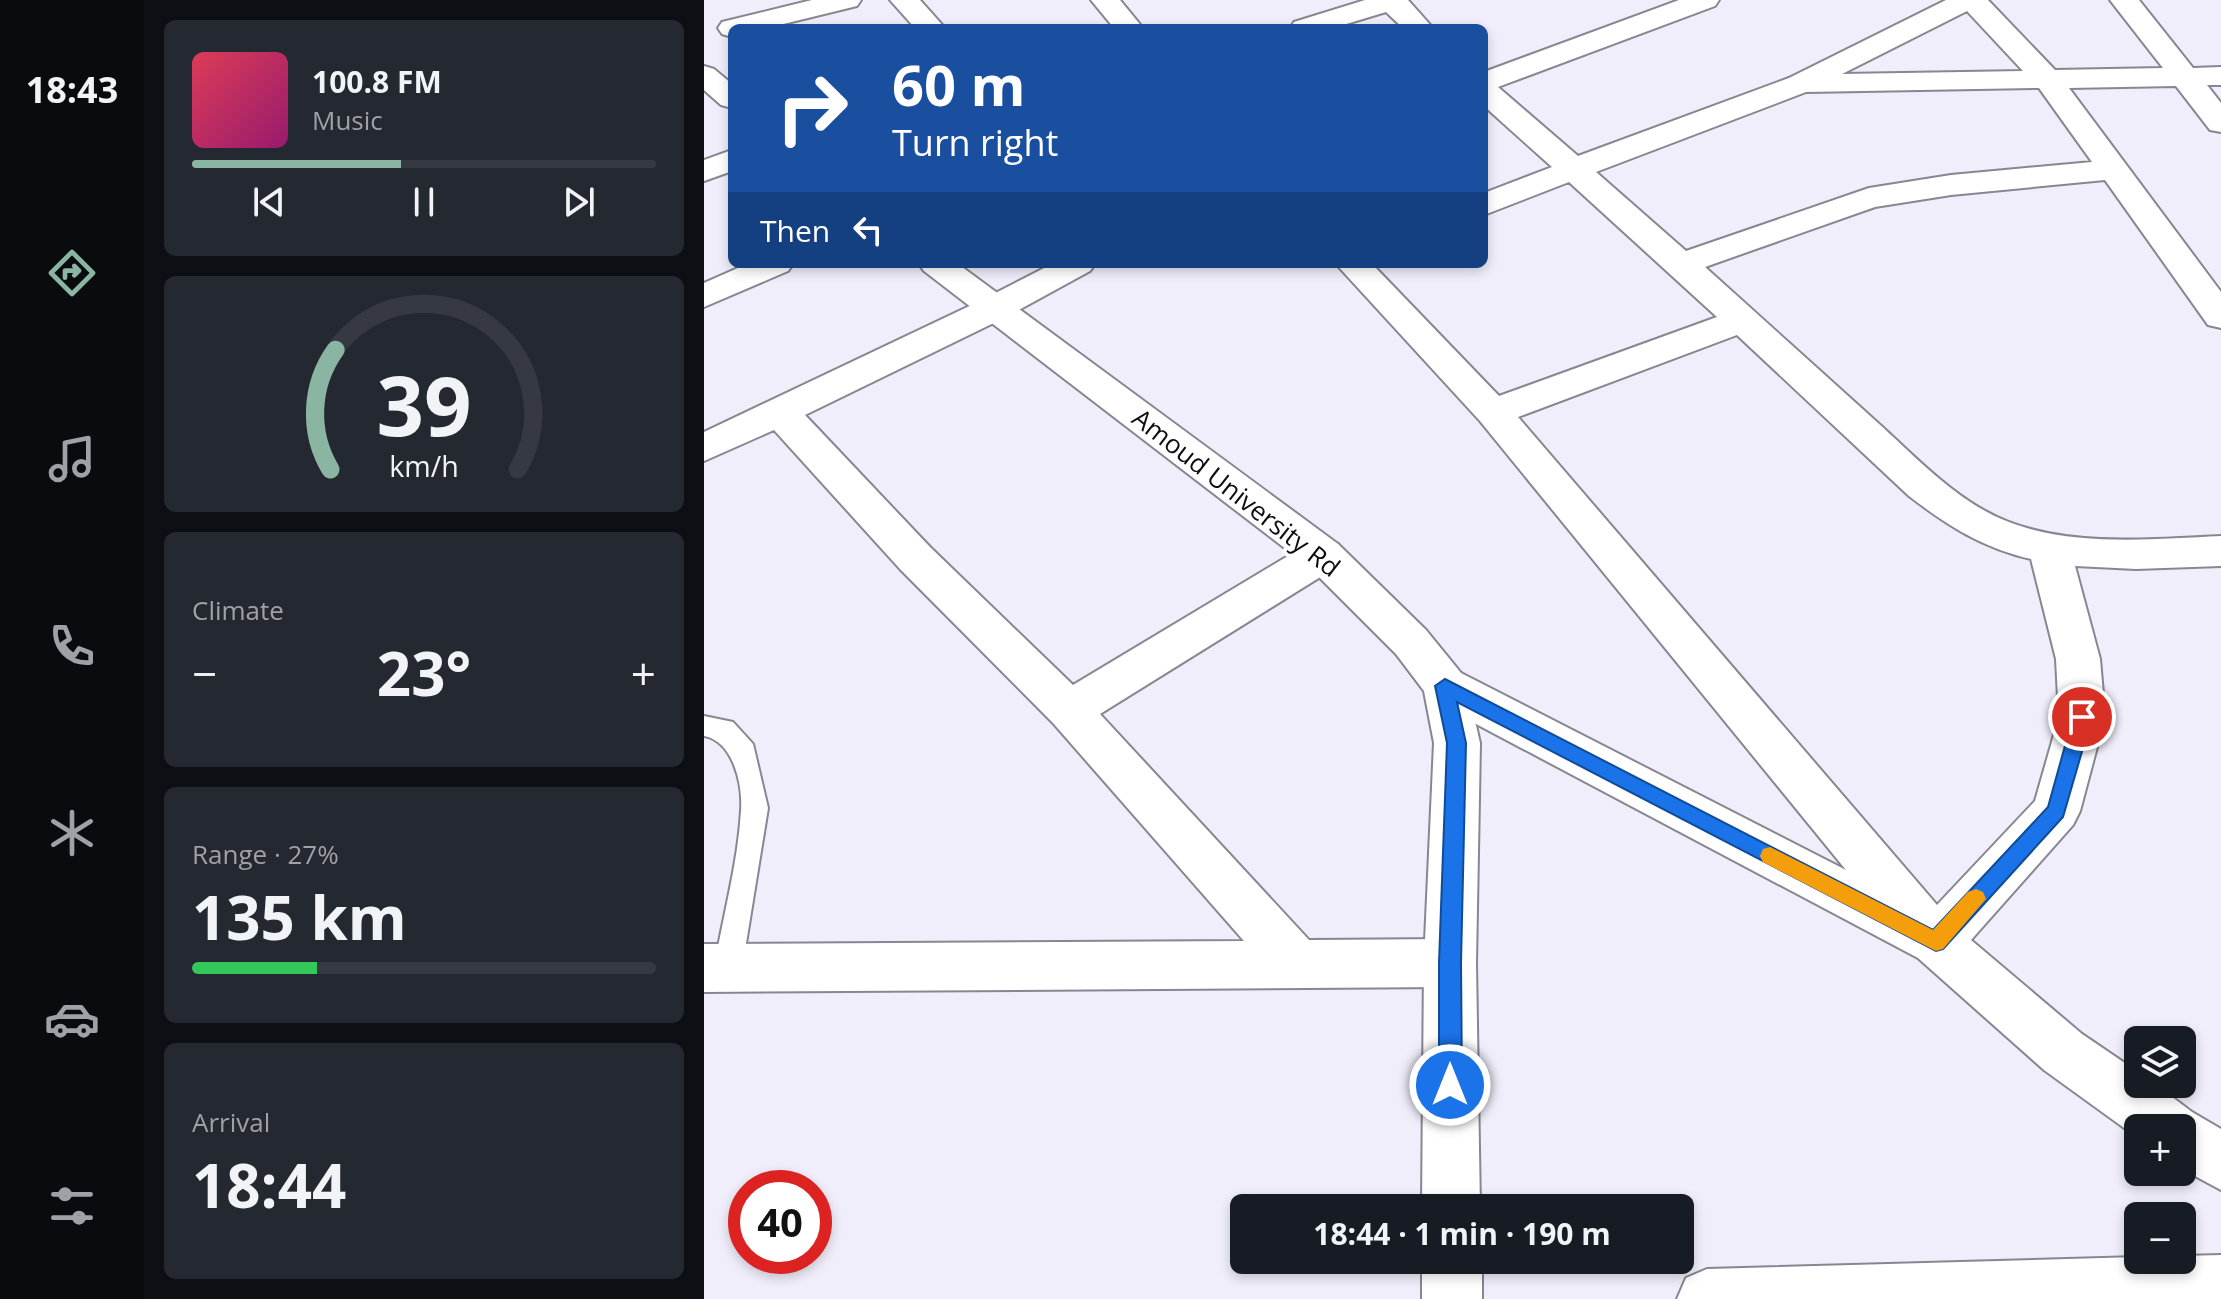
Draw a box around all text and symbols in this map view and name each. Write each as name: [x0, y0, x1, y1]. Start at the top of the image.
text: 60 m: [892, 46, 1026, 122]
icon: right: [760, 56, 864, 160]
text: 100.8 FM: [312, 61, 442, 102]
text: 18:43: [26, 65, 118, 114]
text: Music: [312, 102, 383, 138]
text: Turn right: [892, 118, 1058, 167]
icon: previous: [247, 180, 291, 224]
icon: pause: [402, 180, 446, 224]
icon: next: [557, 180, 601, 224]
icon: left: [846, 208, 890, 252]
text: Then: [760, 210, 830, 251]
icon: directions: [44, 245, 100, 301]
text: 39: [376, 346, 472, 459]
street label: Amoud University Rd: [1125, 400, 1348, 585]
icon: music: [44, 431, 100, 487]
text: km/h: [389, 446, 459, 485]
text: Climate: [192, 592, 284, 628]
icon: phone: [44, 618, 100, 674]
text: 23°: [377, 632, 471, 714]
text: −: [192, 643, 217, 703]
text: +: [631, 643, 656, 703]
pin: [2048, 683, 2116, 751]
icon: arrive: [2060, 695, 2104, 739]
icon: climate: [44, 805, 100, 861]
text: Range · 27%: [192, 836, 339, 872]
text: 135 km: [192, 876, 407, 958]
icon: car: [44, 991, 100, 1047]
map controls: [2124, 1026, 2196, 1274]
button: layers: [2124, 1026, 2196, 1098]
position arrow: [1408, 1043, 1492, 1127]
text: Arrival: [192, 1104, 270, 1140]
button: +: [2124, 1114, 2196, 1186]
text: 18:44: [192, 1144, 346, 1226]
speed limit sign: 40: [728, 1170, 832, 1274]
icon: filters: [44, 1178, 100, 1234]
button: −: [2124, 1202, 2196, 1274]
text: 18:44 · 1 min · 190 m: [1313, 1213, 1611, 1254]

